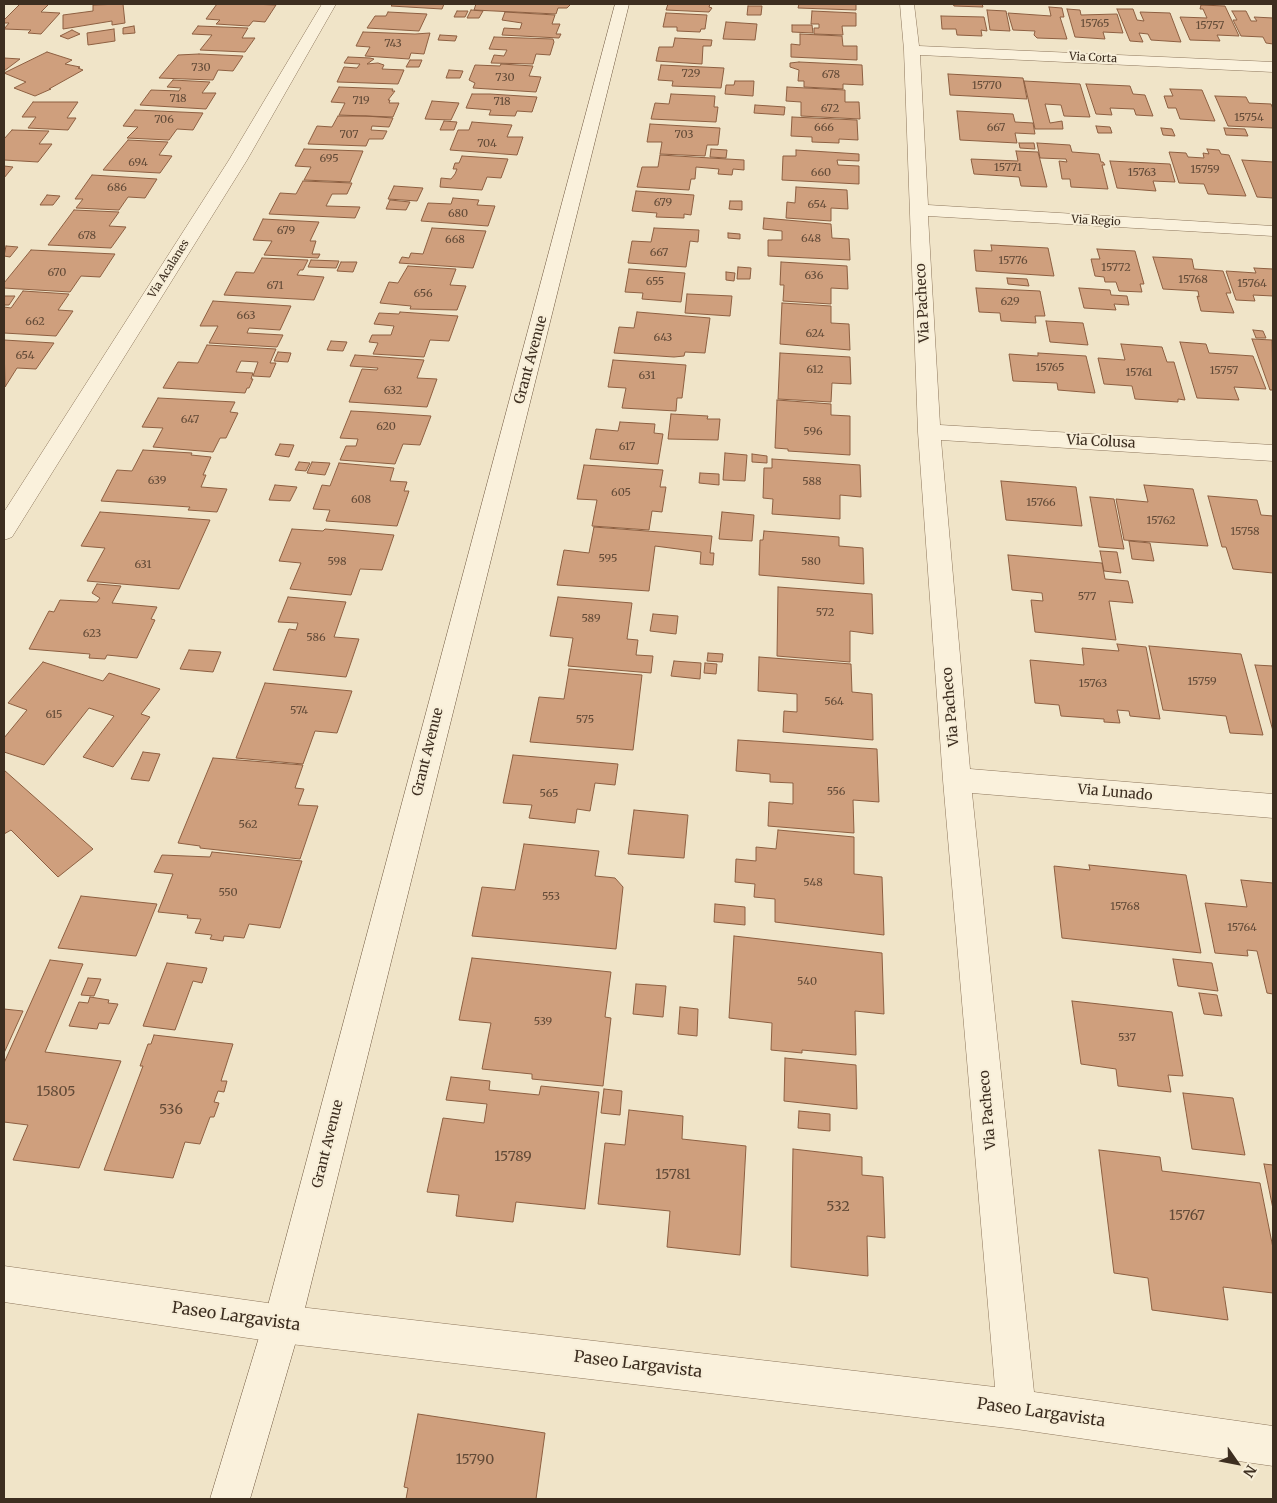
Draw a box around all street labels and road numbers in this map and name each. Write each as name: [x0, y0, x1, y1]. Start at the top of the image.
street label: Via Corta: [1069, 50, 1117, 66]
street label: Via Regio: [1071, 213, 1121, 229]
street label: Via Acalanes: [146, 237, 192, 301]
street label: Via Pacheco: [913, 263, 933, 343]
street label: Grant Avenue: [511, 314, 551, 406]
street label: Via Colusa: [1066, 432, 1136, 452]
street label: Via Pacheco: [939, 667, 963, 747]
street label: Grant Avenue: [409, 706, 447, 798]
street label: Via Lunado: [1077, 781, 1153, 805]
street label: Via Pacheco: [976, 1070, 1000, 1150]
street label: Grant Avenue: [309, 1098, 347, 1190]
street label: Paseo Largavista: [171, 1298, 301, 1336]
street label: Paseo Largavista: [573, 1348, 703, 1382]
street label: Paseo Largavista: [976, 1394, 1106, 1432]

